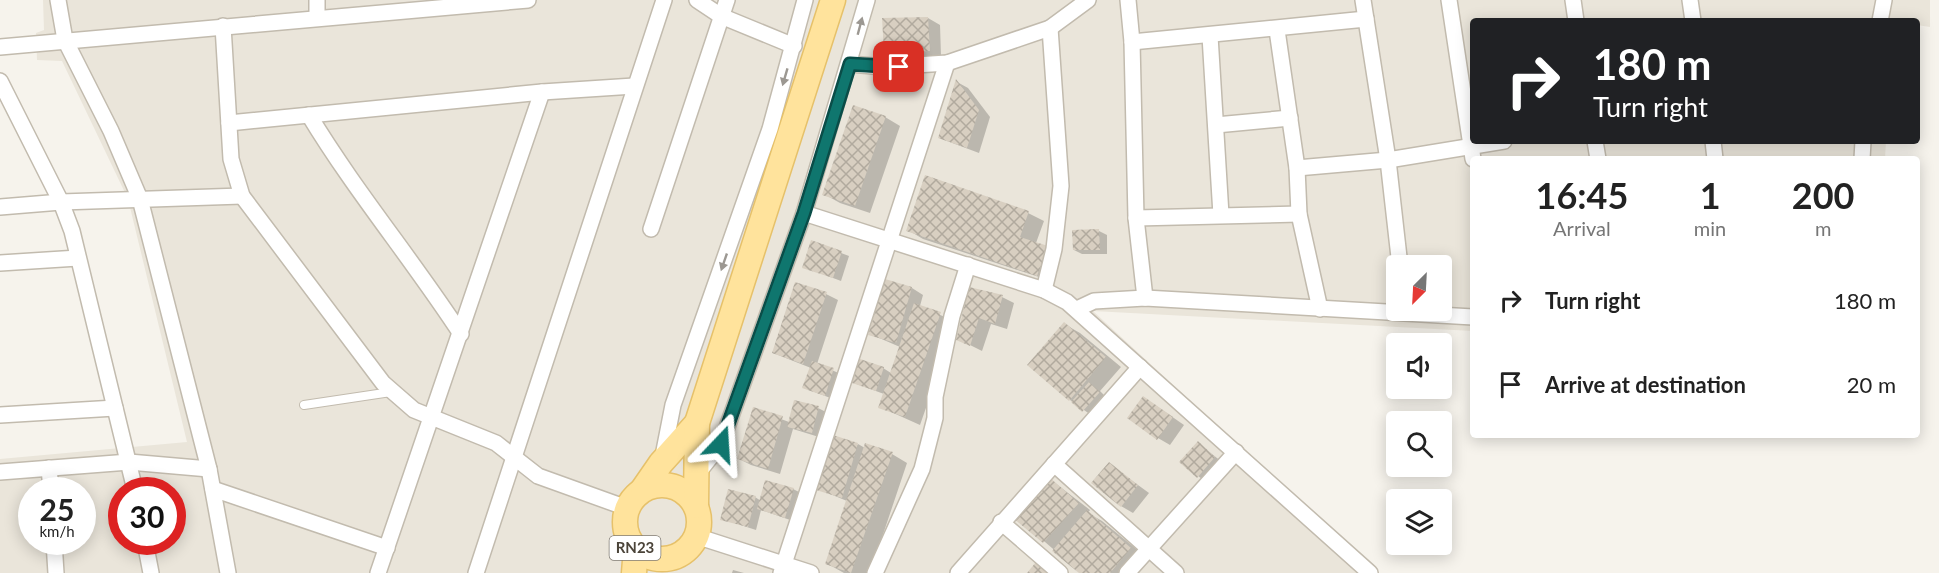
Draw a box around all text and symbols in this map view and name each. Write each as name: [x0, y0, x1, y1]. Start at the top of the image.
one-way arrow: [856, 17, 865, 35]
text: 180 m: [1593, 39, 1711, 89]
pin: [873, 41, 924, 92]
icon: right: [1494, 42, 1572, 120]
icon: arrive: [882, 50, 915, 83]
one-way arrow: [780, 68, 789, 86]
text: Turn right: [1593, 90, 1708, 123]
text: 16:45: [1536, 173, 1628, 217]
text: 1: [1700, 173, 1721, 217]
text: 200: [1792, 173, 1854, 217]
text: Arrival: [1553, 216, 1611, 240]
text: min: [1694, 216, 1726, 240]
text: m: [1815, 216, 1831, 240]
one-way arrow: [718, 253, 728, 271]
north arrow: [1386, 255, 1452, 321]
map controls: [1386, 255, 1452, 555]
icon: right: [1494, 284, 1527, 317]
text: Turn right: [1545, 287, 1640, 314]
text: 180 m: [1834, 287, 1896, 314]
button: sound: [1386, 333, 1452, 399]
icon: arrive: [1494, 368, 1527, 401]
text: Arrive at destination: [1545, 371, 1746, 398]
text: 20 m: [1847, 371, 1896, 398]
button: search: [1386, 411, 1452, 477]
position arrow: [689, 412, 753, 476]
speed limit sign: 30: [108, 477, 186, 555]
button: layers: [1386, 489, 1452, 555]
text: 25: [40, 491, 74, 527]
text: km/h: [39, 522, 75, 540]
road number: RN23: [610, 536, 660, 560]

